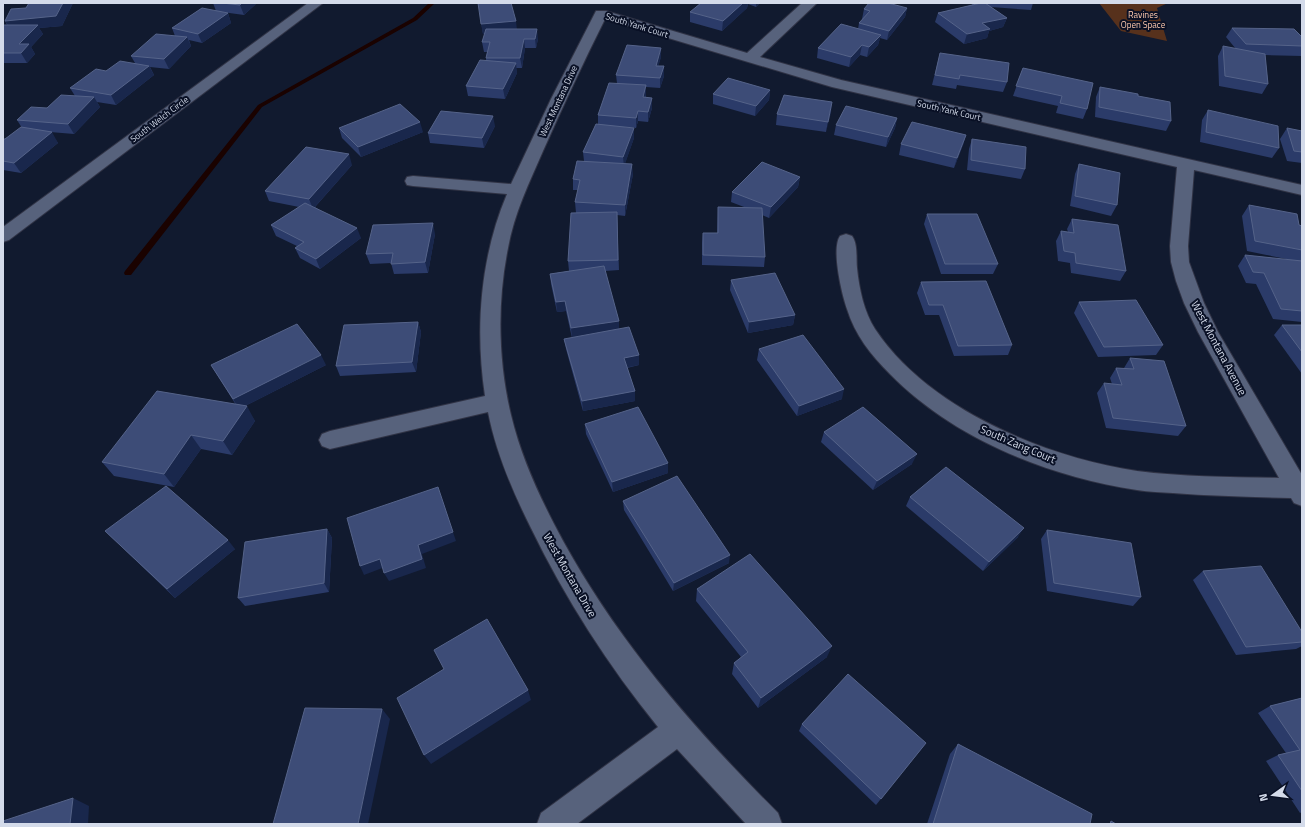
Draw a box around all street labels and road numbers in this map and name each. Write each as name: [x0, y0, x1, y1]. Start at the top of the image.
street label: South Yank Court: [604, 9, 671, 41]
street label: West Montana Drive: [536, 63, 580, 139]
street label: South Welch Circle: [127, 92, 191, 145]
street label: South Yank Court: [916, 96, 983, 124]
street label: West Montana Avenue: [1187, 298, 1251, 398]
street label: South Zang Court: [978, 421, 1058, 467]
street label: West Montana Drive: [539, 530, 601, 620]

